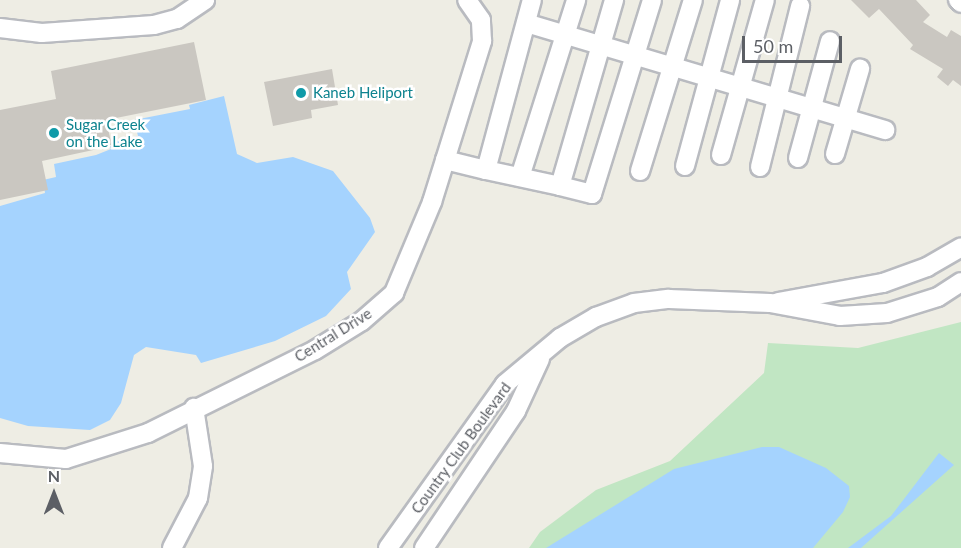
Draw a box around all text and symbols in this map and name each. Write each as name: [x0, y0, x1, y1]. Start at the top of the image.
scale bar: [745, 24, 846, 62]
text: 50 m: [753, 35, 793, 57]
place label: Kaneb Heliport: [313, 84, 413, 102]
marker: Kaneb Heliport: [294, 86, 308, 100]
place label: Sugar Creek on the Lake: [66, 115, 145, 150]
marker: Sugar Creek on the Lake: [47, 126, 61, 140]
street label: Central Drive: [291, 304, 375, 366]
street label: Country Club Boulevard: [407, 379, 515, 517]
north arrow: [24, 464, 84, 524]
text: N: [48, 466, 60, 485]

